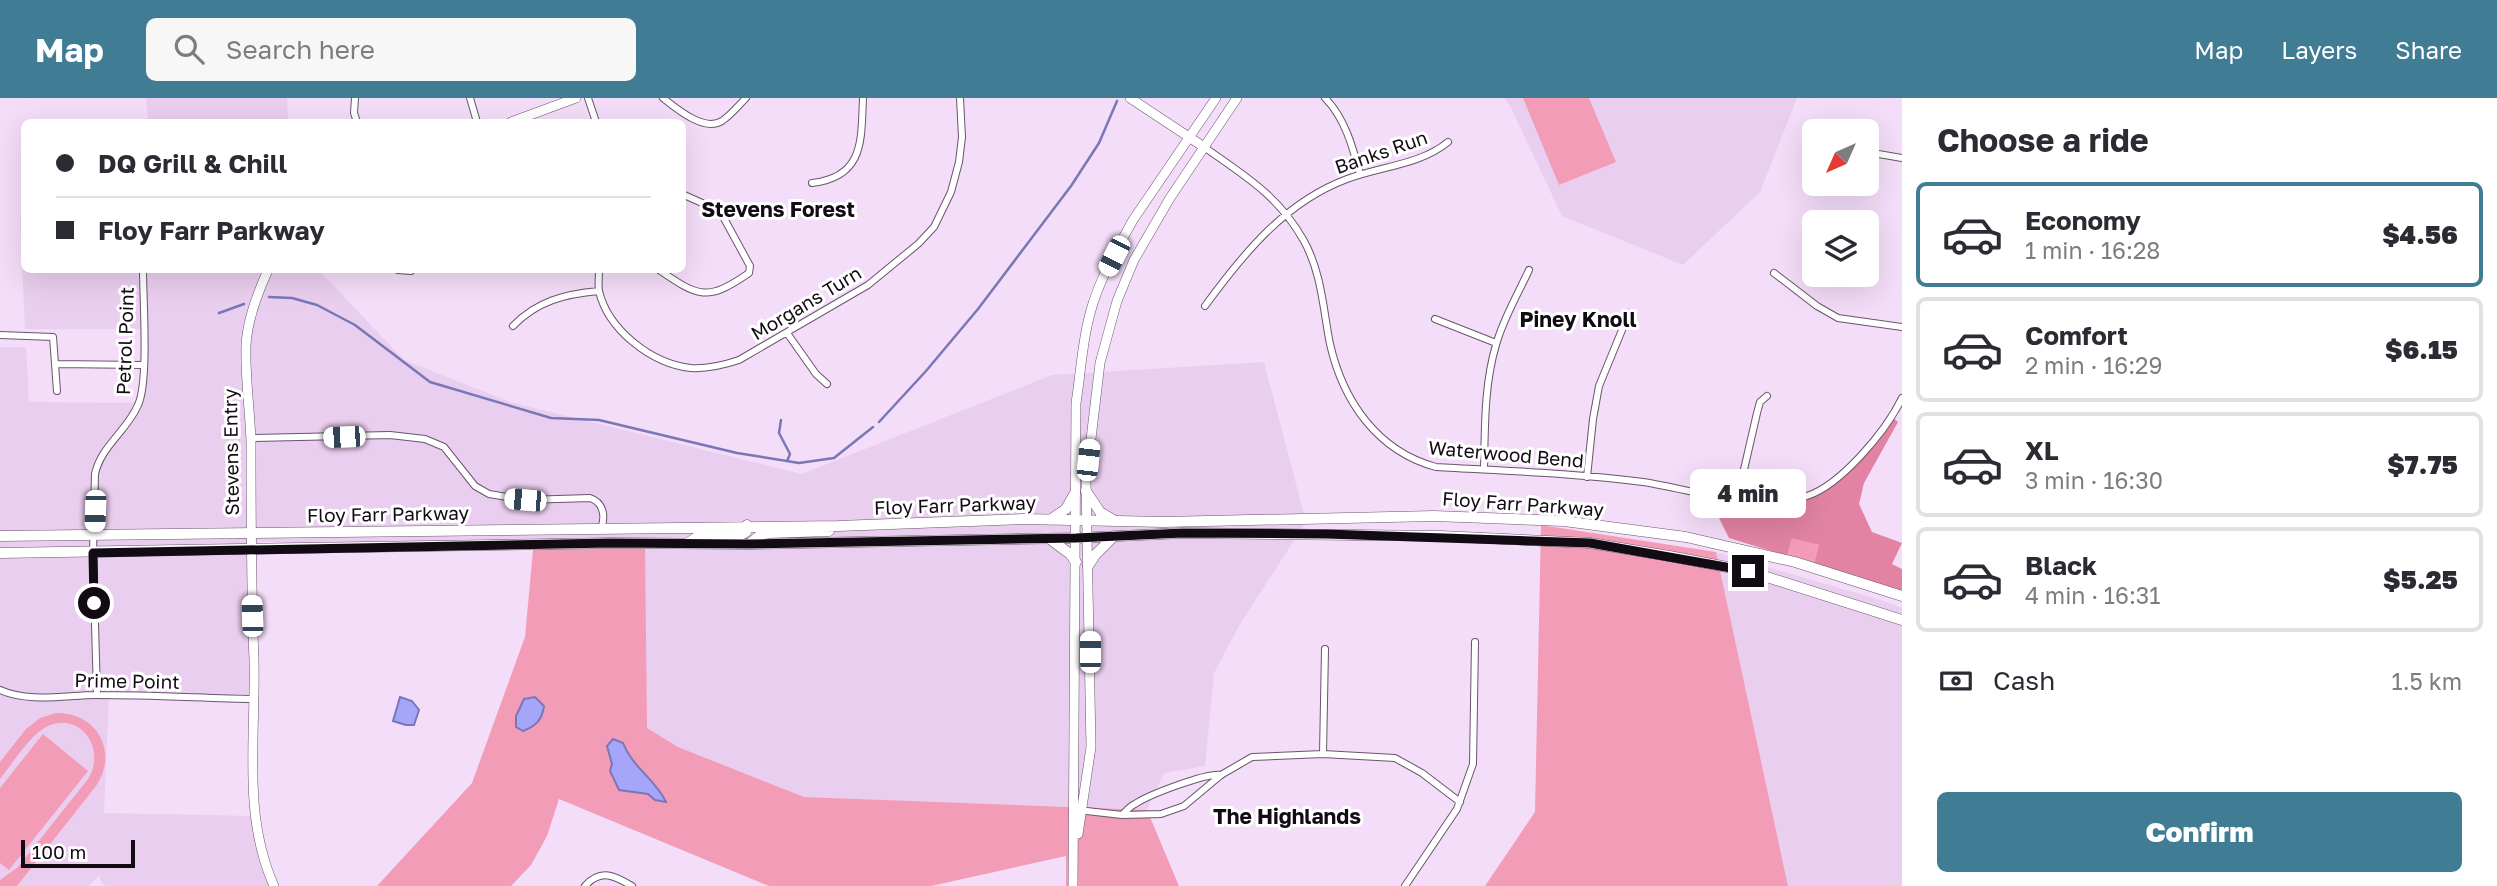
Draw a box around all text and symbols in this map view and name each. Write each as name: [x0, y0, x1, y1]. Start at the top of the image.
search box: [146, 18, 636, 81]
text: Map: [35, 30, 104, 69]
icon: search: [170, 30, 208, 68]
text: Search here: [226, 34, 375, 65]
text: Map: [2194, 35, 2243, 64]
text: Layers: [2281, 35, 2357, 64]
text: Share: [2395, 35, 2462, 64]
north arrow: [1802, 119, 1880, 196]
map controls: [1802, 119, 1879, 287]
text: Choose a ride: [1937, 121, 2149, 159]
street label: Banks Run: [1332, 125, 1430, 178]
text: DQ Grill & Chill: [98, 148, 287, 179]
district label: Stevens Forest: [701, 196, 855, 222]
icon: car: [1941, 203, 2004, 266]
text: Economy: [2025, 205, 2141, 236]
button: layers: [1802, 210, 1879, 287]
text: Floy Farr Parkway: [98, 215, 325, 246]
text: $4.56: [2382, 219, 2458, 250]
car: [1096, 233, 1133, 279]
text: 1 min · 16:28: [2025, 236, 2160, 264]
street label: Morgans Turn: [746, 261, 865, 345]
street label: Petrol Point: [111, 287, 138, 395]
district label: Piney Knoll: [1520, 306, 1636, 332]
icon: car: [1941, 318, 2004, 381]
text: Comfort: [2025, 320, 2128, 351]
text: $6.15: [2385, 334, 2458, 365]
text: 2 min · 16:29: [2025, 351, 2162, 379]
street label: Stevens Entry: [218, 388, 243, 516]
car: [323, 426, 366, 448]
icon: car: [1941, 433, 2004, 496]
street label: Waterwood Bend: [1427, 435, 1585, 472]
text: XL: [2025, 435, 2059, 466]
car: [1076, 438, 1101, 482]
text: $7.75: [2387, 449, 2458, 480]
text: 3 min · 16:30: [2025, 466, 2163, 494]
callout: 4 min: [1690, 470, 1806, 518]
text: 4 min: [1718, 479, 1778, 507]
street label: Floy Farr Parkway: [1441, 486, 1605, 521]
car: [504, 488, 547, 512]
car: [84, 490, 107, 532]
street label: Floy Farr Parkway: [874, 490, 1037, 519]
street label: Floy Farr Parkway: [307, 501, 470, 526]
icon: car: [1941, 548, 2004, 611]
text: Black: [2025, 550, 2097, 581]
route end: [1732, 555, 1764, 587]
text: $5.25: [2383, 564, 2458, 595]
text: 4 min · 16:31: [2025, 581, 2160, 609]
route start: [78, 587, 110, 619]
car: [241, 595, 264, 637]
car: [1080, 631, 1101, 673]
icon: cash: [1937, 662, 1975, 700]
text: Cash: [1993, 665, 2055, 696]
text: 1.5 km: [2392, 667, 2462, 695]
street label: Prime Point: [74, 668, 180, 693]
button: Confirm: [1937, 792, 2462, 872]
district label: The Highlands: [1213, 803, 1361, 829]
scale bar: [21, 837, 135, 869]
text: 100 m: [32, 840, 86, 863]

